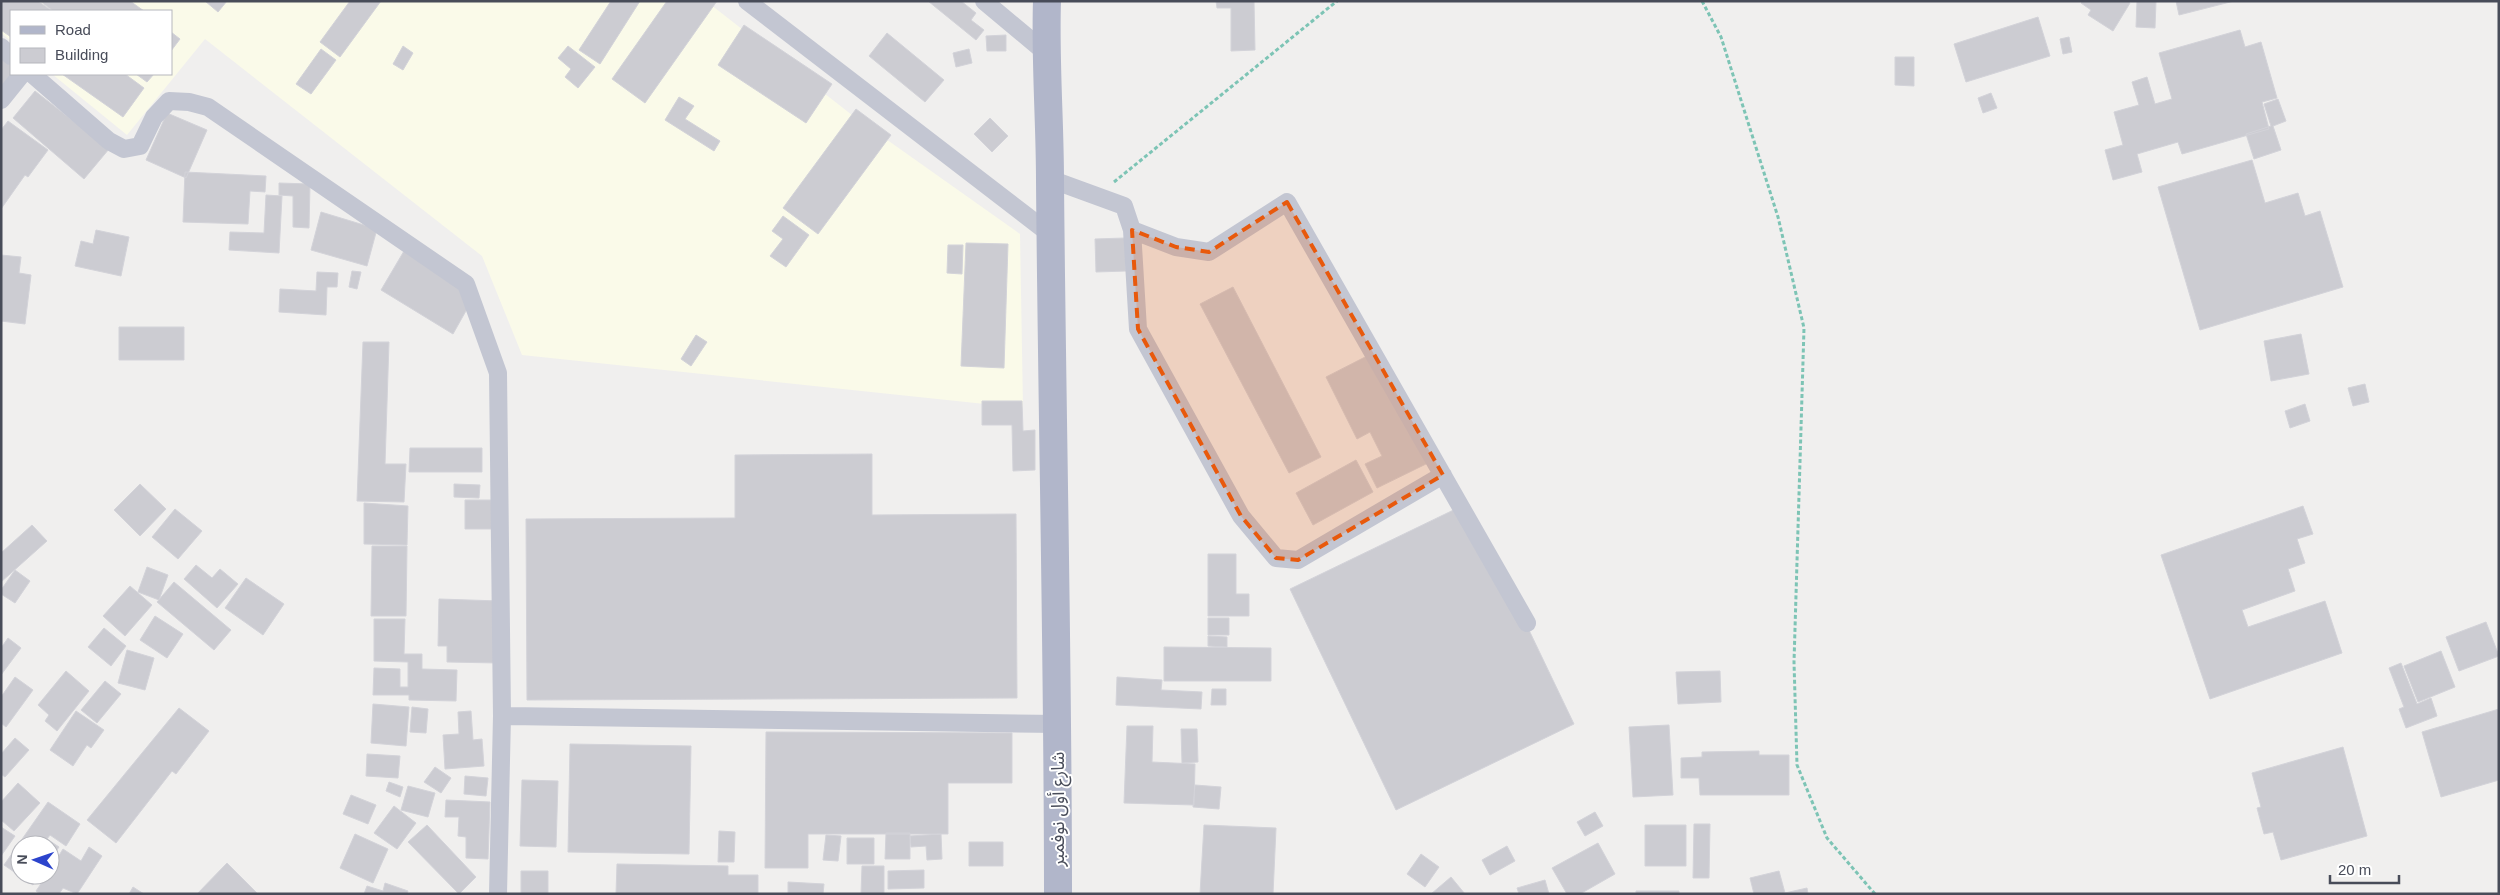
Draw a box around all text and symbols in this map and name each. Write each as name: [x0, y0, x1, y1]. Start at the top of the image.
legend: [10, 10, 172, 75]
text: Road: [55, 21, 91, 38]
text: Building: [55, 46, 108, 63]
street label: شارع أول نوفمبر: [1047, 752, 1072, 867]
north arrow: [10, 835, 60, 885]
scale bar: [2330, 852, 2399, 884]
text: N: [14, 854, 30, 865]
text: 20 m: [2338, 861, 2371, 878]

